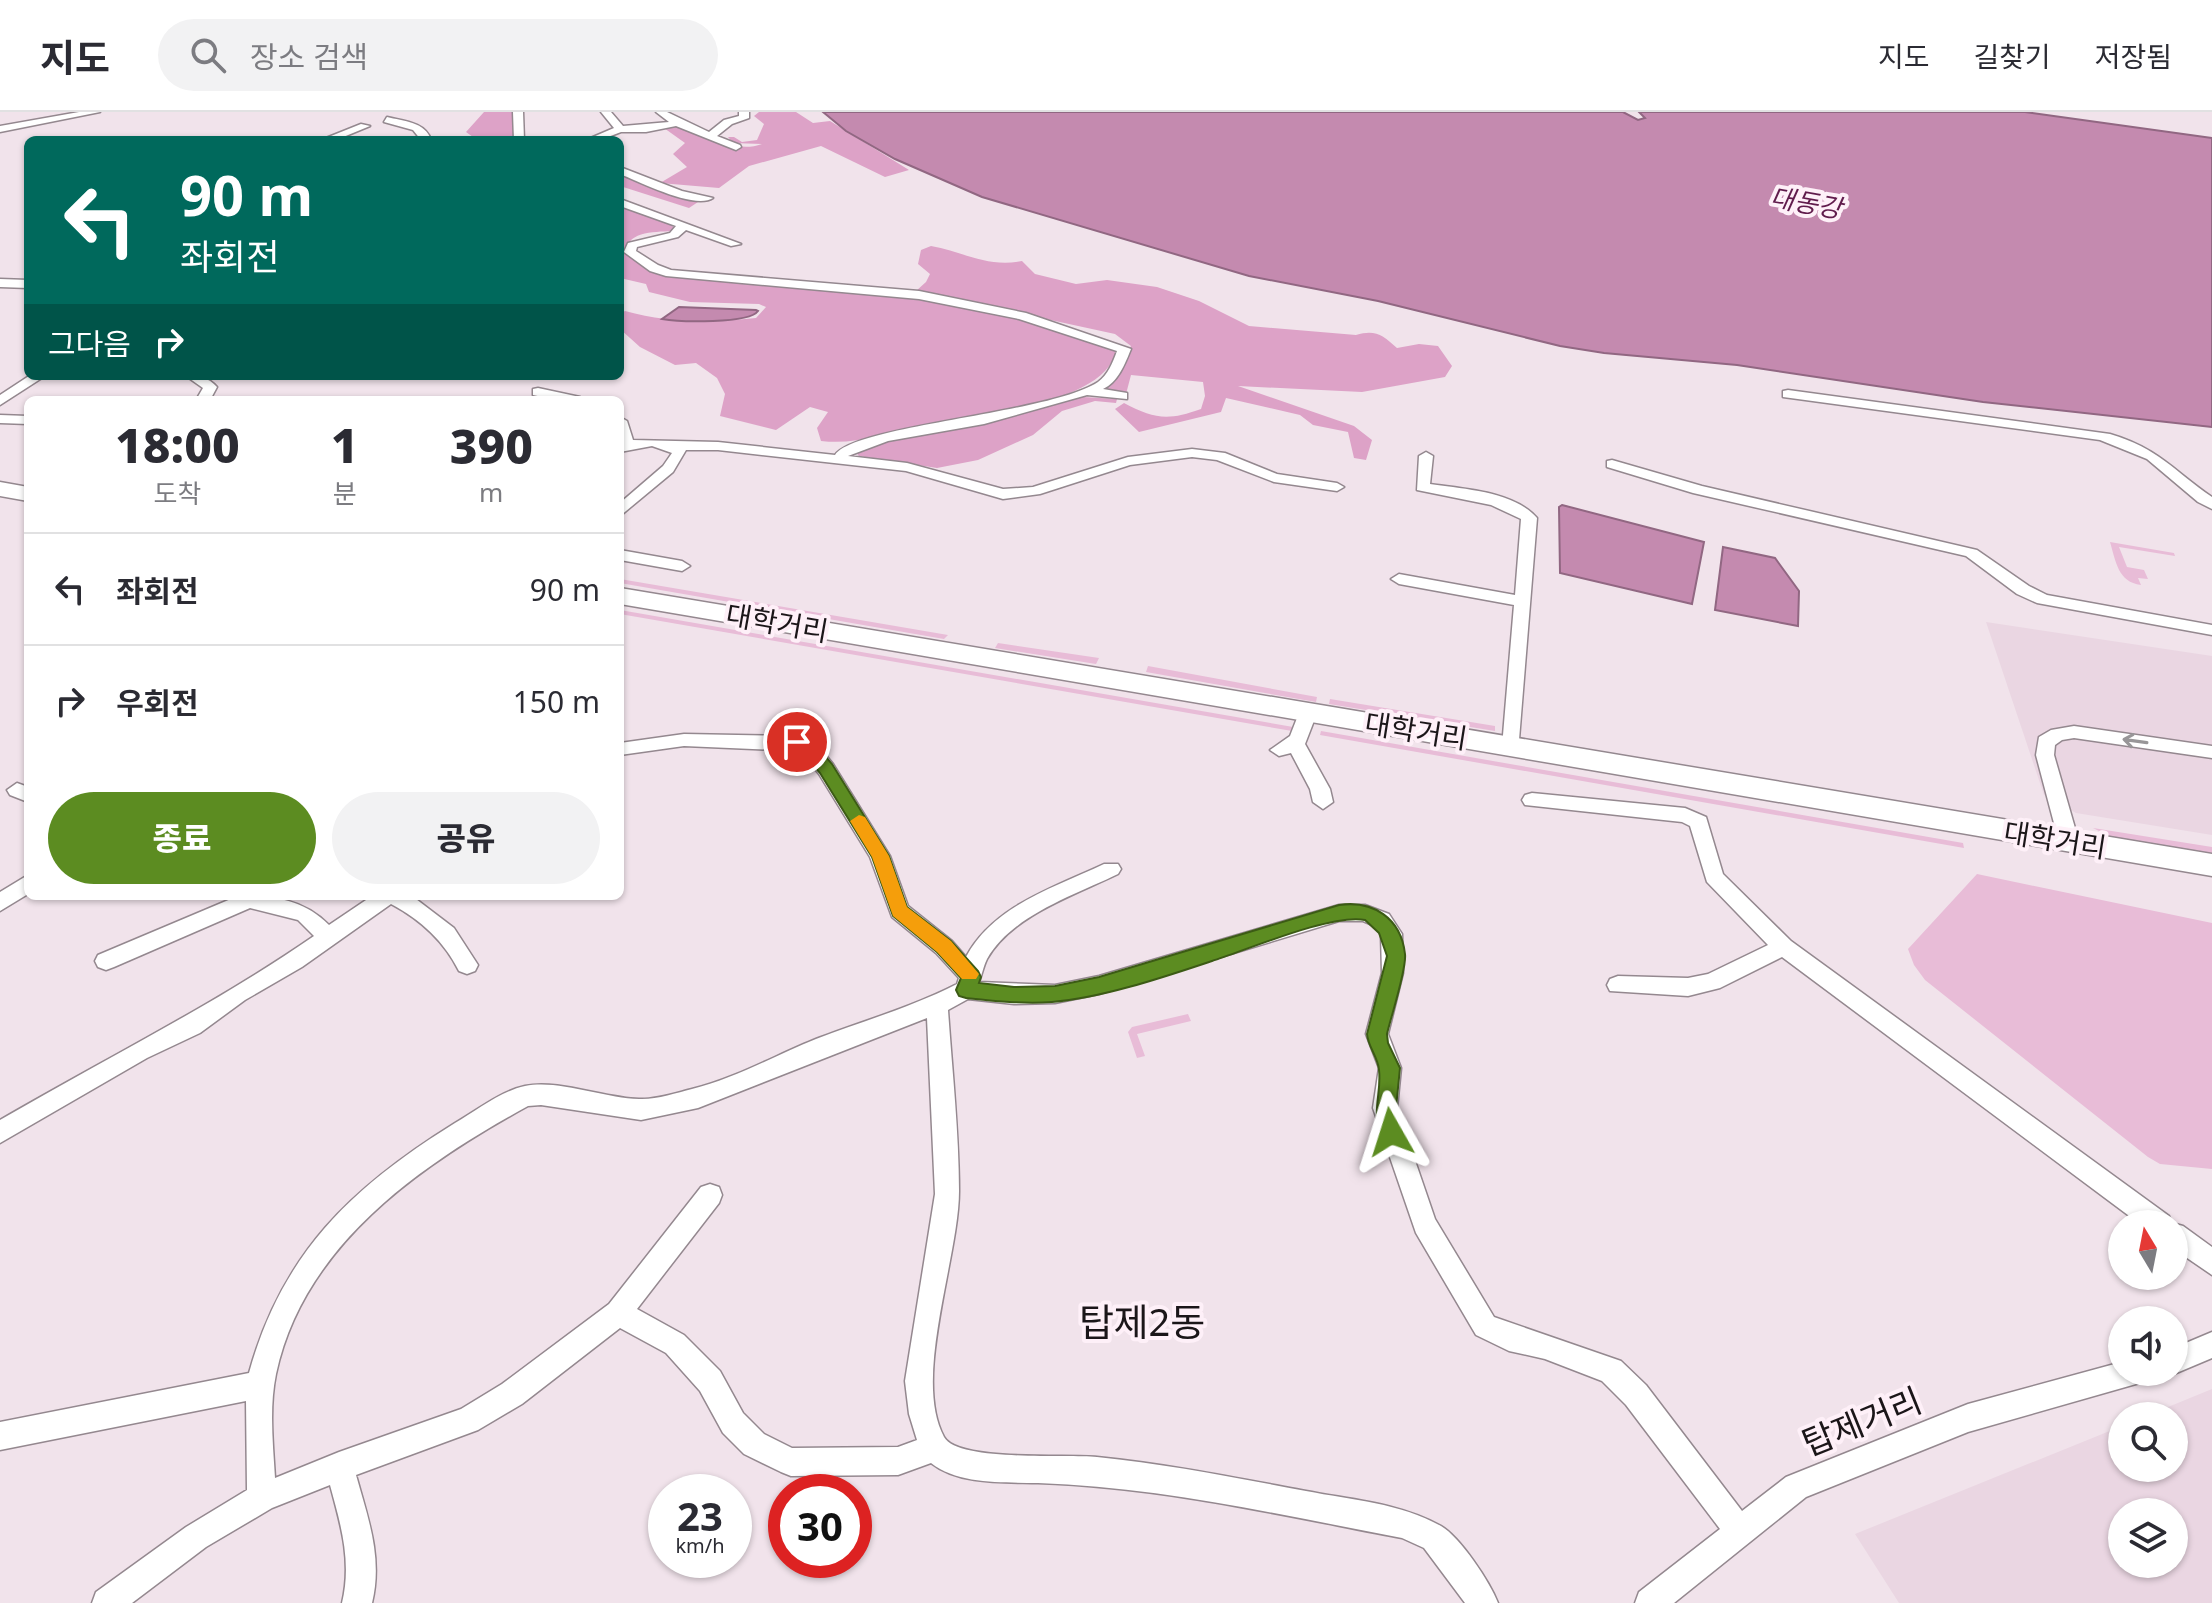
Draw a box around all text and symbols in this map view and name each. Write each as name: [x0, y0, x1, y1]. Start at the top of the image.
search box: [158, 19, 718, 91]
text: 지도: [40, 31, 110, 83]
icon: search: [186, 33, 230, 77]
text: 장소 검색: [250, 36, 368, 77]
text: 지도: [1878, 37, 1929, 75]
text: 길찾기: [1973, 37, 2051, 75]
text: 저장됨: [2095, 37, 2172, 75]
text: 90 m: [180, 156, 313, 232]
icon: left: [48, 168, 152, 272]
water label: 대동강: [1768, 178, 1848, 227]
text: 좌회전: [180, 232, 279, 281]
icon: right: [147, 320, 191, 364]
text: 그다음: [48, 323, 131, 364]
text: 18:00: [115, 412, 240, 477]
text: 1: [331, 412, 359, 477]
text: 390: [450, 413, 533, 478]
text: m: [479, 474, 503, 510]
text: 도착: [153, 475, 201, 511]
text: 분: [333, 475, 357, 511]
icon: left: [48, 567, 92, 611]
text: 90 m: [530, 569, 600, 610]
text: 좌회전: [116, 570, 199, 611]
street label: 대학거리: [723, 594, 831, 650]
icon: right: [48, 679, 92, 723]
text: 150 m: [513, 681, 600, 722]
text: 우회전: [116, 682, 199, 723]
street label: 대학거리: [1362, 703, 1470, 757]
pin: [763, 708, 831, 776]
icon: arrive: [775, 720, 819, 764]
one-way arrow: [2123, 733, 2148, 748]
button: 종료: [48, 792, 316, 884]
button: 공유: [332, 792, 600, 884]
street label: 대학거리: [2001, 812, 2109, 866]
position arrow: [1349, 1090, 1433, 1174]
north arrow: [2108, 1210, 2188, 1290]
map controls: [2108, 1210, 2188, 1578]
district label: 탑제2동: [1079, 1295, 1205, 1347]
button: sound: [2108, 1306, 2188, 1386]
street label: 탑제거리: [1795, 1376, 1928, 1466]
button: search: [2108, 1402, 2188, 1482]
speed limit sign: 30: [768, 1474, 872, 1578]
text: 23: [677, 1488, 723, 1543]
button: layers: [2108, 1498, 2188, 1578]
text: km/h: [675, 1532, 725, 1559]

